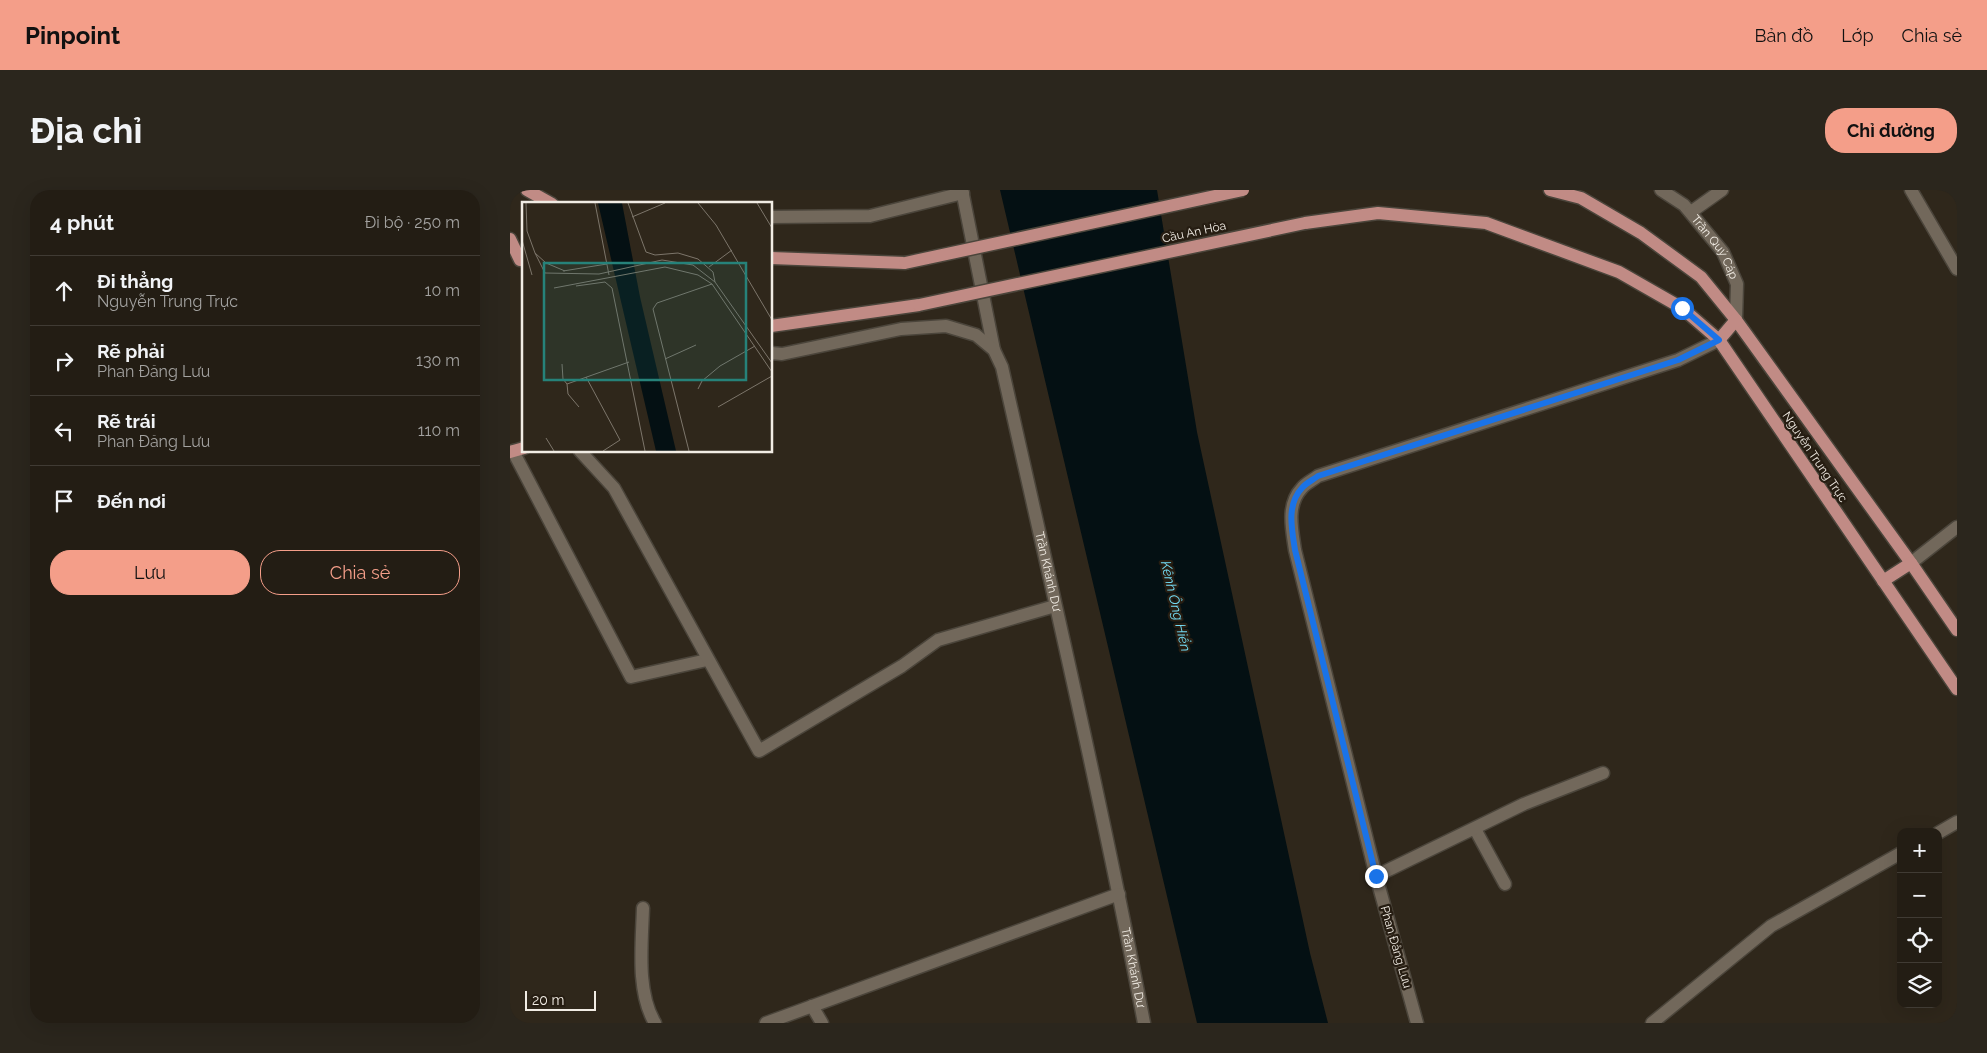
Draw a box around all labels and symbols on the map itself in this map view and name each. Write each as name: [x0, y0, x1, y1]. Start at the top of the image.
inset map: [522, 202, 772, 452]
street label: Trần Quý Cáp: [1688, 212, 1741, 281]
street label: Cầu An Hòa: [1161, 218, 1227, 246]
route start: [1671, 297, 1694, 320]
street label: Nguyễn Trung Trực: [1780, 409, 1851, 505]
street label: Trần Khánh Dư: [1032, 530, 1064, 613]
water label: Kênh Ông Hiển: [1158, 559, 1195, 653]
route end: [1365, 865, 1388, 888]
street label: Phan Đăng Lưu: [1378, 904, 1414, 990]
street label: Trần Khánh Dư: [1118, 926, 1148, 1010]
scale bar: [525, 988, 596, 1011]

